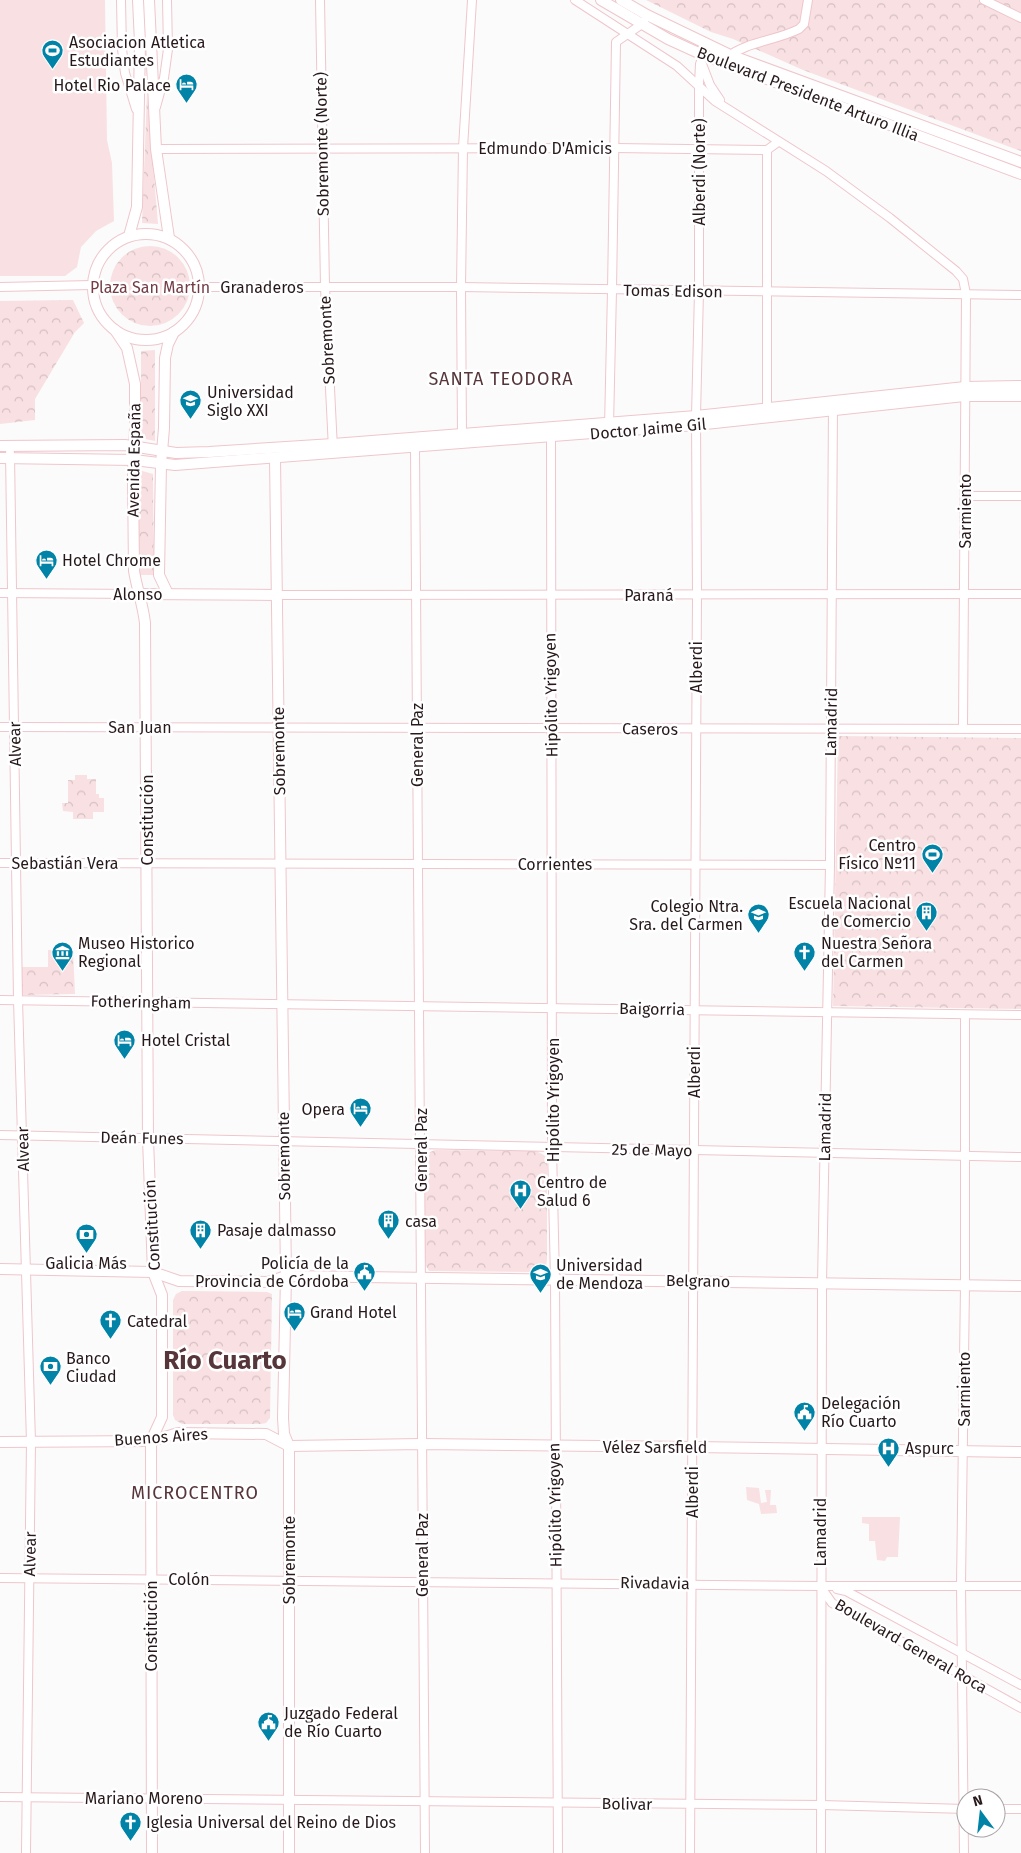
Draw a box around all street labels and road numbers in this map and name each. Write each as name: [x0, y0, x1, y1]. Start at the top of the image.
street label: Boulevard Presidente Arturo Illia: [694, 43, 922, 145]
street label: Sobremonte (Norte): [311, 72, 333, 216]
street label: Alberdi (Norte): [690, 118, 709, 226]
street label: Edmundo D'Amicis: [478, 139, 612, 158]
street label: Granaderos: [220, 278, 304, 297]
street label: Tomas Edison: [623, 281, 723, 301]
street label: Sobremonte: [315, 295, 339, 385]
street label: Avenida España: [124, 403, 144, 517]
street label: Doctor Jaime Gil: [589, 414, 707, 444]
street label: Sarmiento: [956, 474, 975, 548]
street label: Alonso: [113, 585, 163, 604]
street label: Paraná: [624, 586, 674, 605]
street label: Hipólito Yrigoyen: [540, 633, 562, 757]
street label: Alberdi: [687, 641, 706, 693]
street label: Lamadrid: [821, 687, 841, 757]
street label: General Paz: [408, 703, 427, 787]
street label: Sobremonte: [269, 706, 289, 796]
street label: San Juan: [108, 718, 172, 737]
street label: Caseros: [622, 719, 678, 739]
street label: Alvear: [5, 721, 25, 767]
street label: Constitución: [138, 774, 157, 866]
street label: Sebastián Vera: [12, 854, 118, 873]
street label: Corrientes: [518, 855, 592, 874]
street label: Fotheringham: [90, 992, 192, 1012]
street label: Baigorria: [619, 999, 685, 1019]
street label: Hipólito Yrigoyen: [544, 1038, 563, 1162]
street label: Alberdi: [685, 1046, 704, 1098]
street label: Lamadrid: [815, 1092, 835, 1162]
street label: General Paz: [412, 1108, 431, 1192]
street label: Sobremonte: [274, 1111, 294, 1201]
street label: Alvear: [13, 1126, 33, 1172]
street label: Deán Funes: [100, 1128, 184, 1148]
street label: 25 de Mayo: [611, 1140, 693, 1160]
street label: Constitución: [140, 1179, 164, 1271]
street label: Belgrano: [666, 1271, 730, 1291]
street label: Sarmiento: [955, 1352, 974, 1426]
street label: Buenos Aires: [114, 1424, 208, 1450]
street label: Vélez Sarsfield: [603, 1438, 707, 1457]
street label: Hipólito Yrigoyen: [544, 1443, 566, 1567]
street label: Alberdi: [683, 1466, 702, 1518]
street label: Lamadrid: [811, 1498, 830, 1566]
street label: General Paz: [413, 1513, 432, 1597]
street label: Sobremonte: [280, 1516, 299, 1604]
street label: Alvear: [20, 1531, 40, 1577]
street label: Colón: [168, 1570, 210, 1589]
street label: Rivadavia: [620, 1573, 690, 1593]
street label: Constitución: [142, 1580, 161, 1672]
street label: Boulevard General Roca: [832, 1595, 990, 1697]
street label: Mariano Moreno: [85, 1789, 203, 1808]
street label: Bolivar: [601, 1794, 653, 1814]

